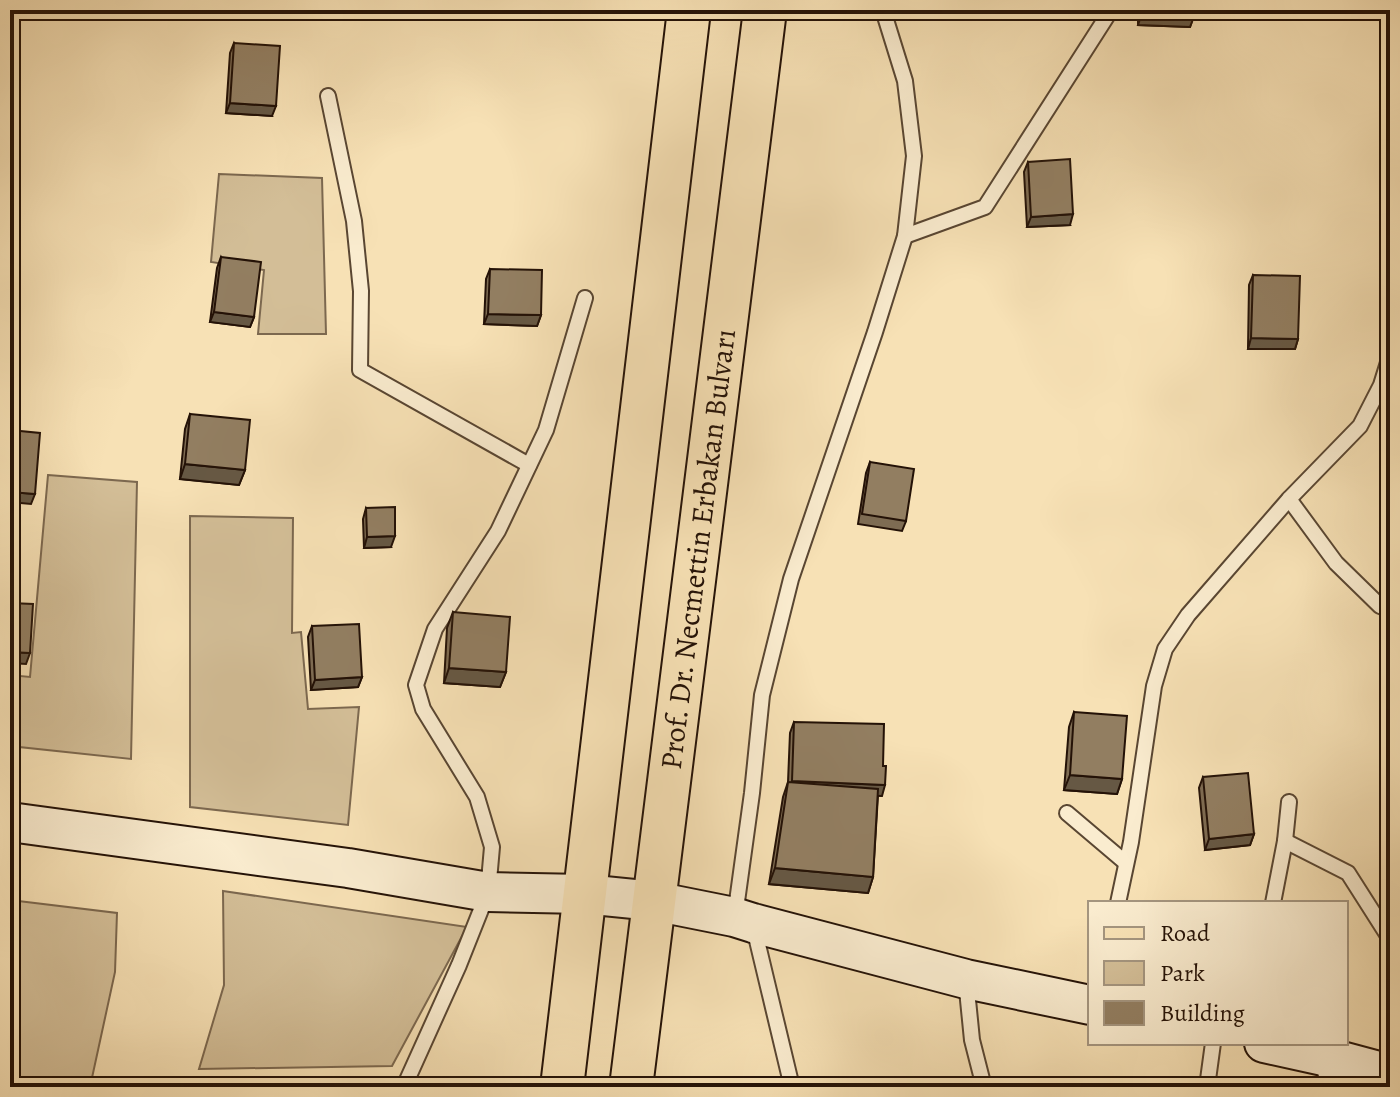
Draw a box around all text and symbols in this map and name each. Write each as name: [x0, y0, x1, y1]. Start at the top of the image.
street label: Prof. Dr. Necmettin Erbakan Bulvarı: [651, 327, 745, 772]
legend: [1088, 901, 1348, 1045]
text: Road: [1160, 917, 1210, 949]
text: Park: [1160, 957, 1205, 989]
text: Building: [1160, 997, 1245, 1029]

